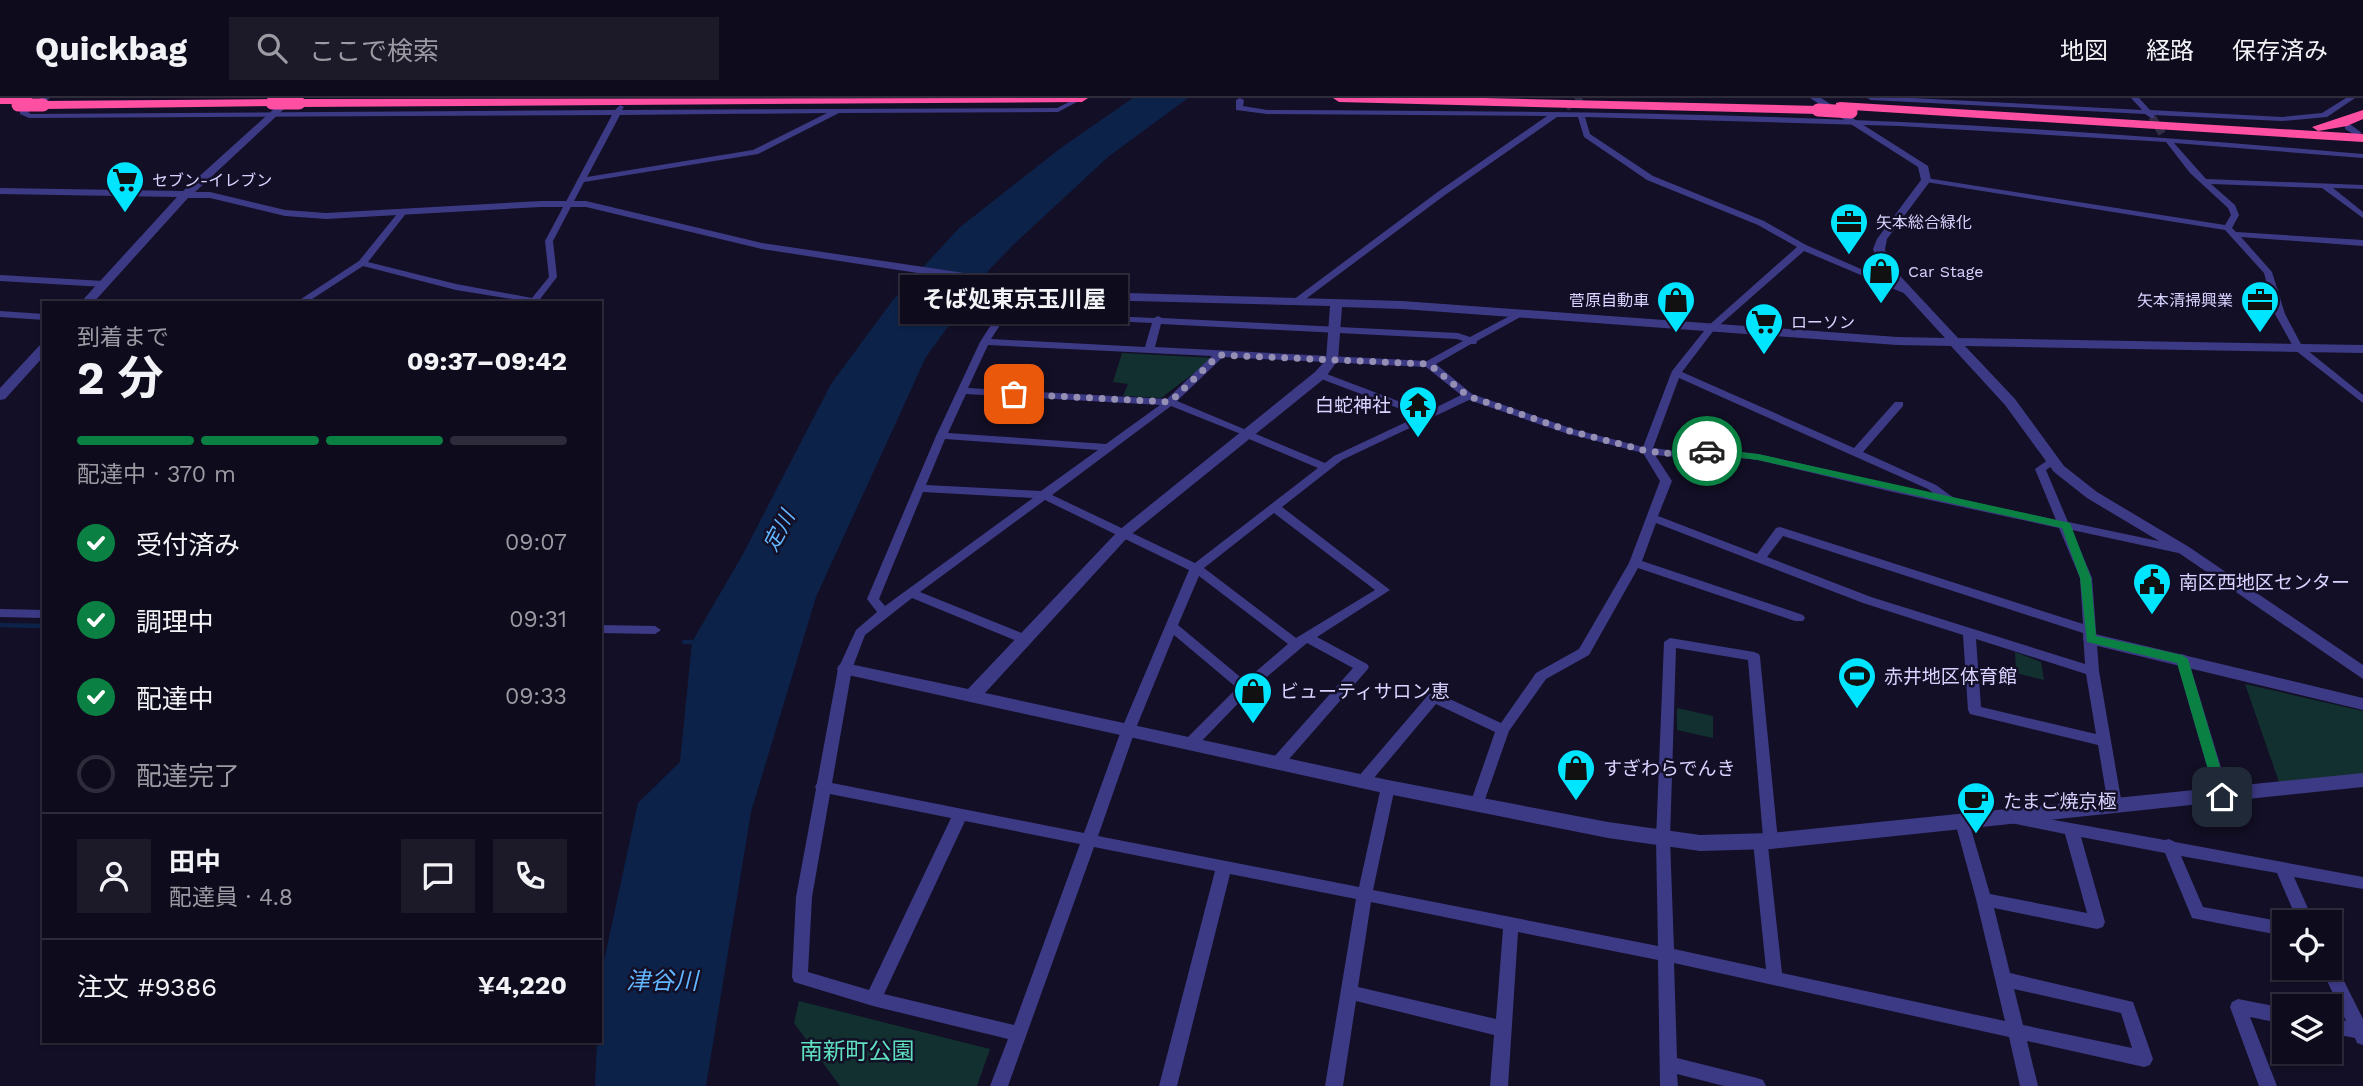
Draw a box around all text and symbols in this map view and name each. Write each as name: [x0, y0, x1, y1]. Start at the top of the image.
search box: [229, 17, 719, 80]
text: Quickbag: [35, 29, 187, 68]
icon: search: [253, 29, 291, 67]
text: ここで検索: [309, 36, 439, 66]
text: 地図: [2060, 37, 2108, 65]
text: 経路: [2146, 37, 2194, 65]
text: 保存済み: [2232, 37, 2328, 65]
supermarket icon: セブン-イレブン: [104, 159, 146, 214]
place label: セブン-イレブン: [152, 171, 272, 190]
office icon: 矢本総合緑化: [1828, 201, 1870, 256]
place label: 矢本総合緑化: [1876, 213, 1972, 232]
shop icon: Car Stage: [1860, 250, 1902, 305]
place label: Car Stage: [1908, 262, 1983, 281]
callout: そば処東京玉川屋: [900, 275, 1128, 324]
shop icon: 菅原自動車: [1655, 279, 1697, 334]
office icon: 矢本清掃興業: [2239, 279, 2281, 334]
text: そば処東京玉川屋: [922, 286, 1106, 313]
place label: 菅原自動車: [1569, 291, 1649, 310]
place label: 矢本清掃興業: [2137, 291, 2233, 310]
supermarket icon: ローソン: [1743, 301, 1785, 356]
place label: ローソン: [1791, 313, 1855, 332]
text: 到着まで: [77, 324, 169, 351]
text: 09:37–09:42: [407, 346, 567, 376]
text: 2 分: [77, 351, 164, 405]
pin: [984, 364, 1044, 424]
icon: bag: [995, 375, 1033, 413]
temple icon: 白蛇神社: [1397, 384, 1439, 439]
place label: 白蛇神社: [1315, 394, 1391, 417]
courier: [1672, 416, 1742, 486]
icon: car: [1688, 432, 1726, 470]
text: 配達中 · 370 m: [77, 461, 236, 488]
water label: 定川: [758, 505, 800, 555]
icon: check: [77, 524, 115, 562]
text: 09:07: [505, 529, 567, 556]
text: 受付済み: [136, 530, 240, 560]
public building icon: 南区西地区センター: [2131, 561, 2173, 616]
place label: 南区西地区センター: [2179, 571, 2350, 594]
icon: check: [77, 601, 115, 639]
text: 09:31: [509, 606, 567, 633]
text: 調理中: [136, 607, 214, 637]
sports icon: 赤井地区体育館: [1836, 655, 1878, 710]
place label: 赤井地区体育館: [1884, 665, 2017, 688]
shop icon: ビューティサロン恵: [1232, 670, 1274, 725]
icon: check: [77, 678, 115, 716]
place label: ビューティサロン恵: [1280, 680, 1450, 703]
text: 09:33: [505, 683, 567, 710]
text: 配達中: [136, 684, 214, 714]
shop icon: すぎわらでんき: [1555, 747, 1597, 802]
place label: すぎわらでんき: [1603, 757, 1735, 780]
text: 配達完了: [136, 761, 240, 791]
pin: [2192, 767, 2252, 827]
icon: home: [2203, 778, 2241, 816]
cafe icon: たまご焼京極: [1955, 780, 1997, 835]
place label: たまご焼京極: [2003, 790, 2116, 813]
button: person: [77, 839, 151, 913]
button: chat: [401, 839, 475, 913]
button: phone: [493, 839, 567, 913]
text: 田中: [169, 847, 221, 877]
text: 配達員 · 4.8: [169, 884, 293, 911]
map controls: [2272, 910, 2342, 1064]
button: locate: [2272, 910, 2342, 980]
water label: 津谷川: [626, 967, 701, 995]
text: ¥4,220: [478, 970, 567, 1000]
text: 注文 #9386: [77, 972, 217, 1002]
button: layers: [2272, 994, 2342, 1064]
park label: 南新町公園: [800, 1038, 915, 1065]

